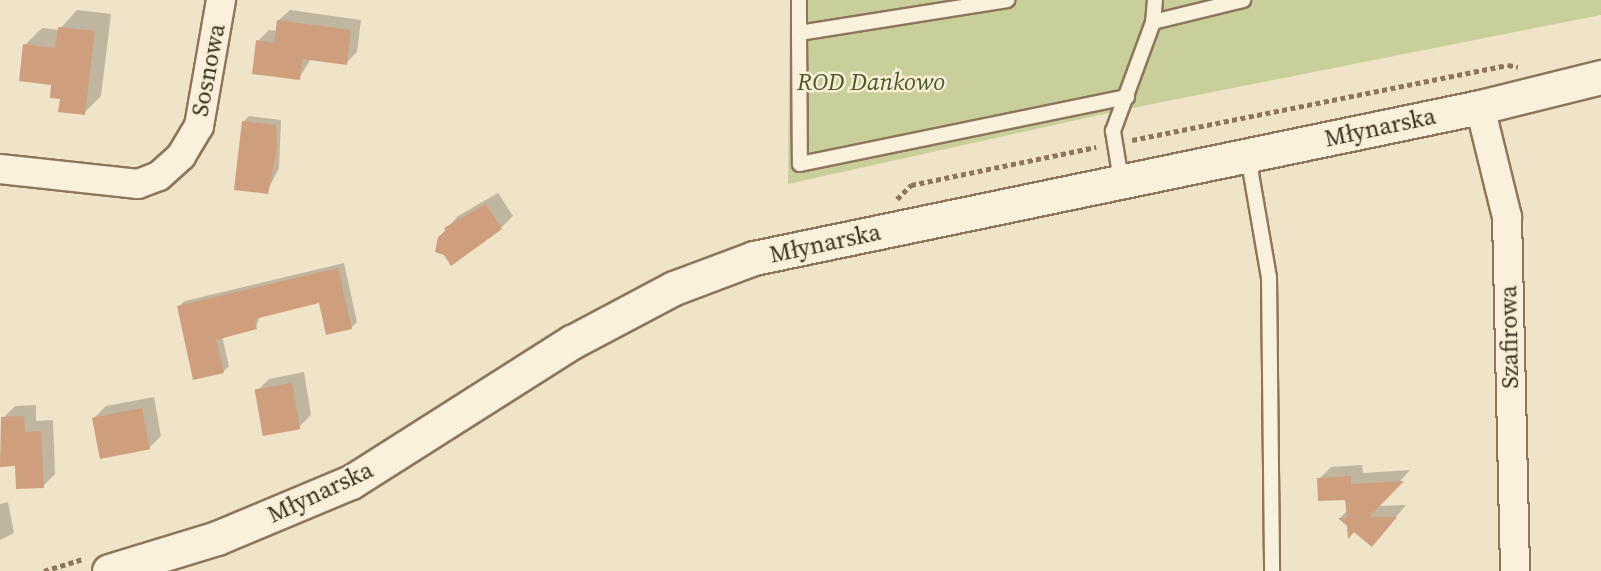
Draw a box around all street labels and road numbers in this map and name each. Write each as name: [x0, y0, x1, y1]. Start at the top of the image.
street label: Sosnowa: [185, 21, 231, 119]
street label: Młynarska: [1322, 101, 1438, 153]
street label: Młynarska: [767, 217, 883, 269]
street label: Szafirowa: [1494, 285, 1524, 389]
street label: Młynarska: [263, 455, 377, 529]

